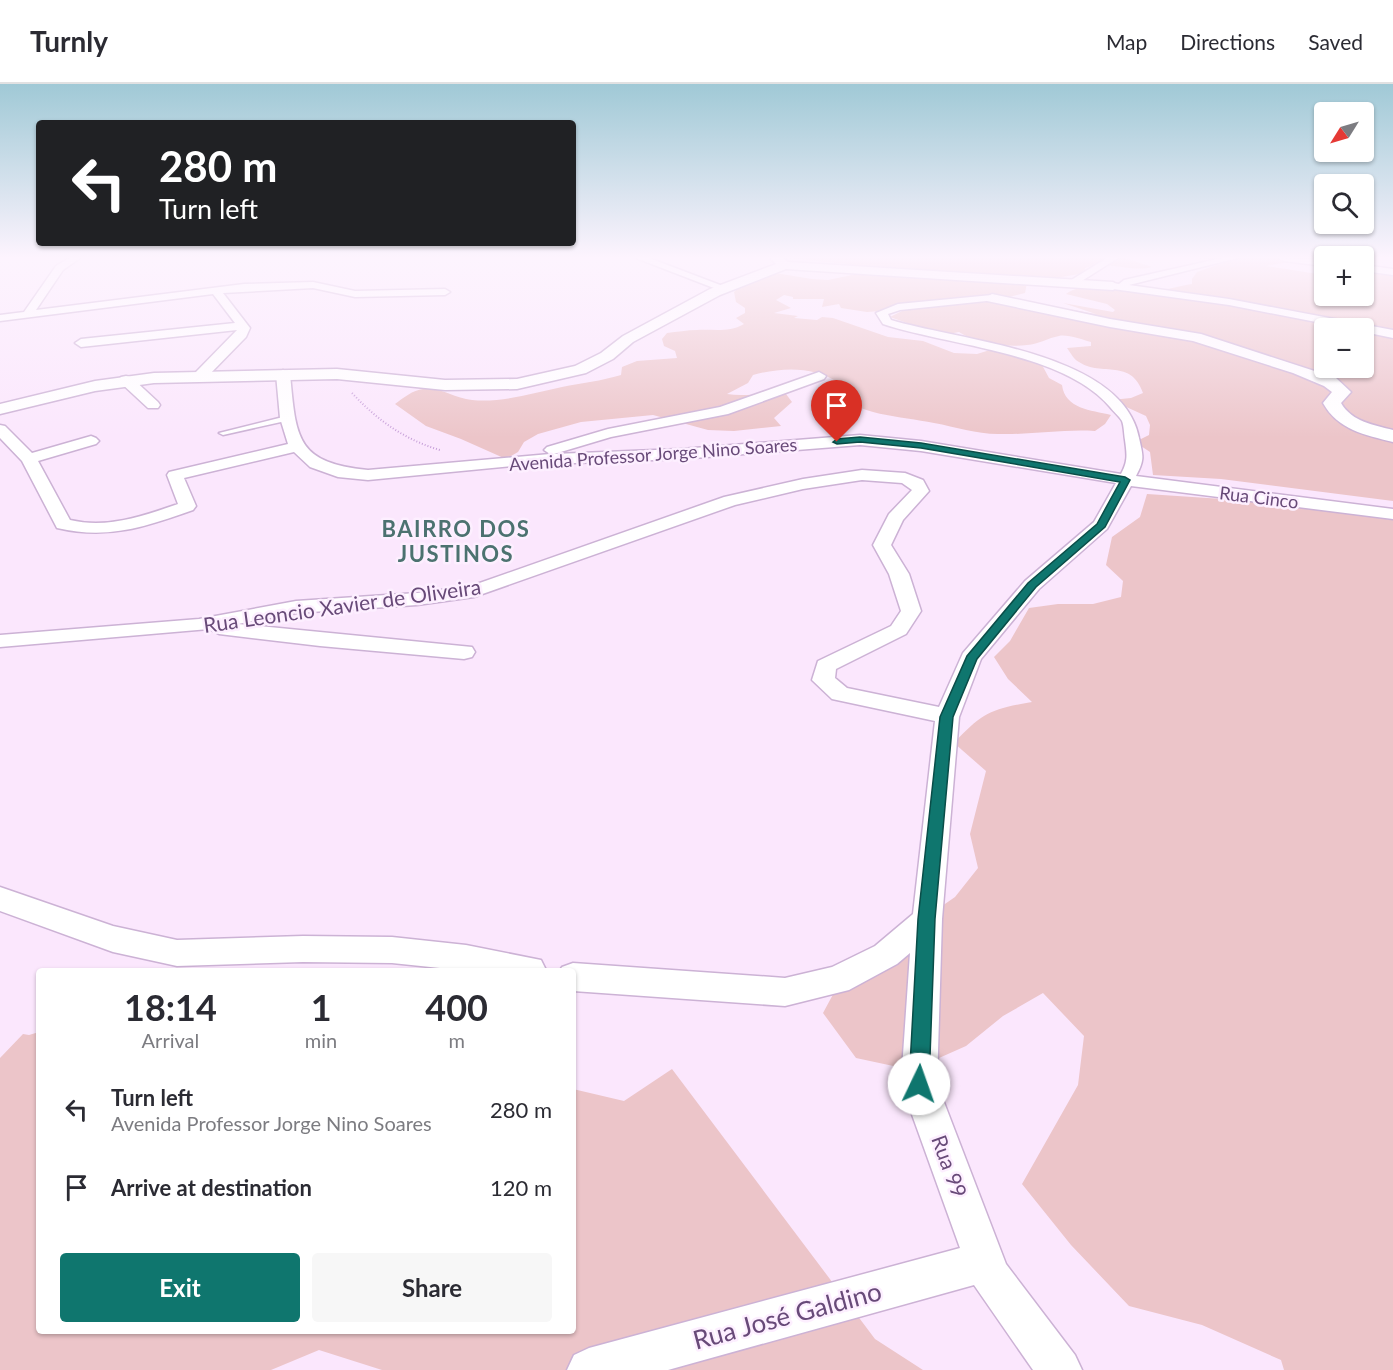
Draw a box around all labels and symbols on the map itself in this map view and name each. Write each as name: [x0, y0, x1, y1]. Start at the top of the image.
north arrow: [1314, 102, 1374, 162]
pin: [811, 380, 862, 442]
street label: Avenida Professor Jorge Nino Soares: [508, 433, 798, 475]
street label: Rua Cinco: [1218, 481, 1300, 513]
district label: BAIRRO DOS JUSTINOS: [382, 515, 530, 567]
street label: Rua Leoncio Xavier de Oliveira: [202, 573, 482, 637]
position arrow: [887, 1052, 951, 1116]
street label: Rua 99: [927, 1131, 973, 1201]
street label: Rua José Galdino: [689, 1274, 885, 1356]

